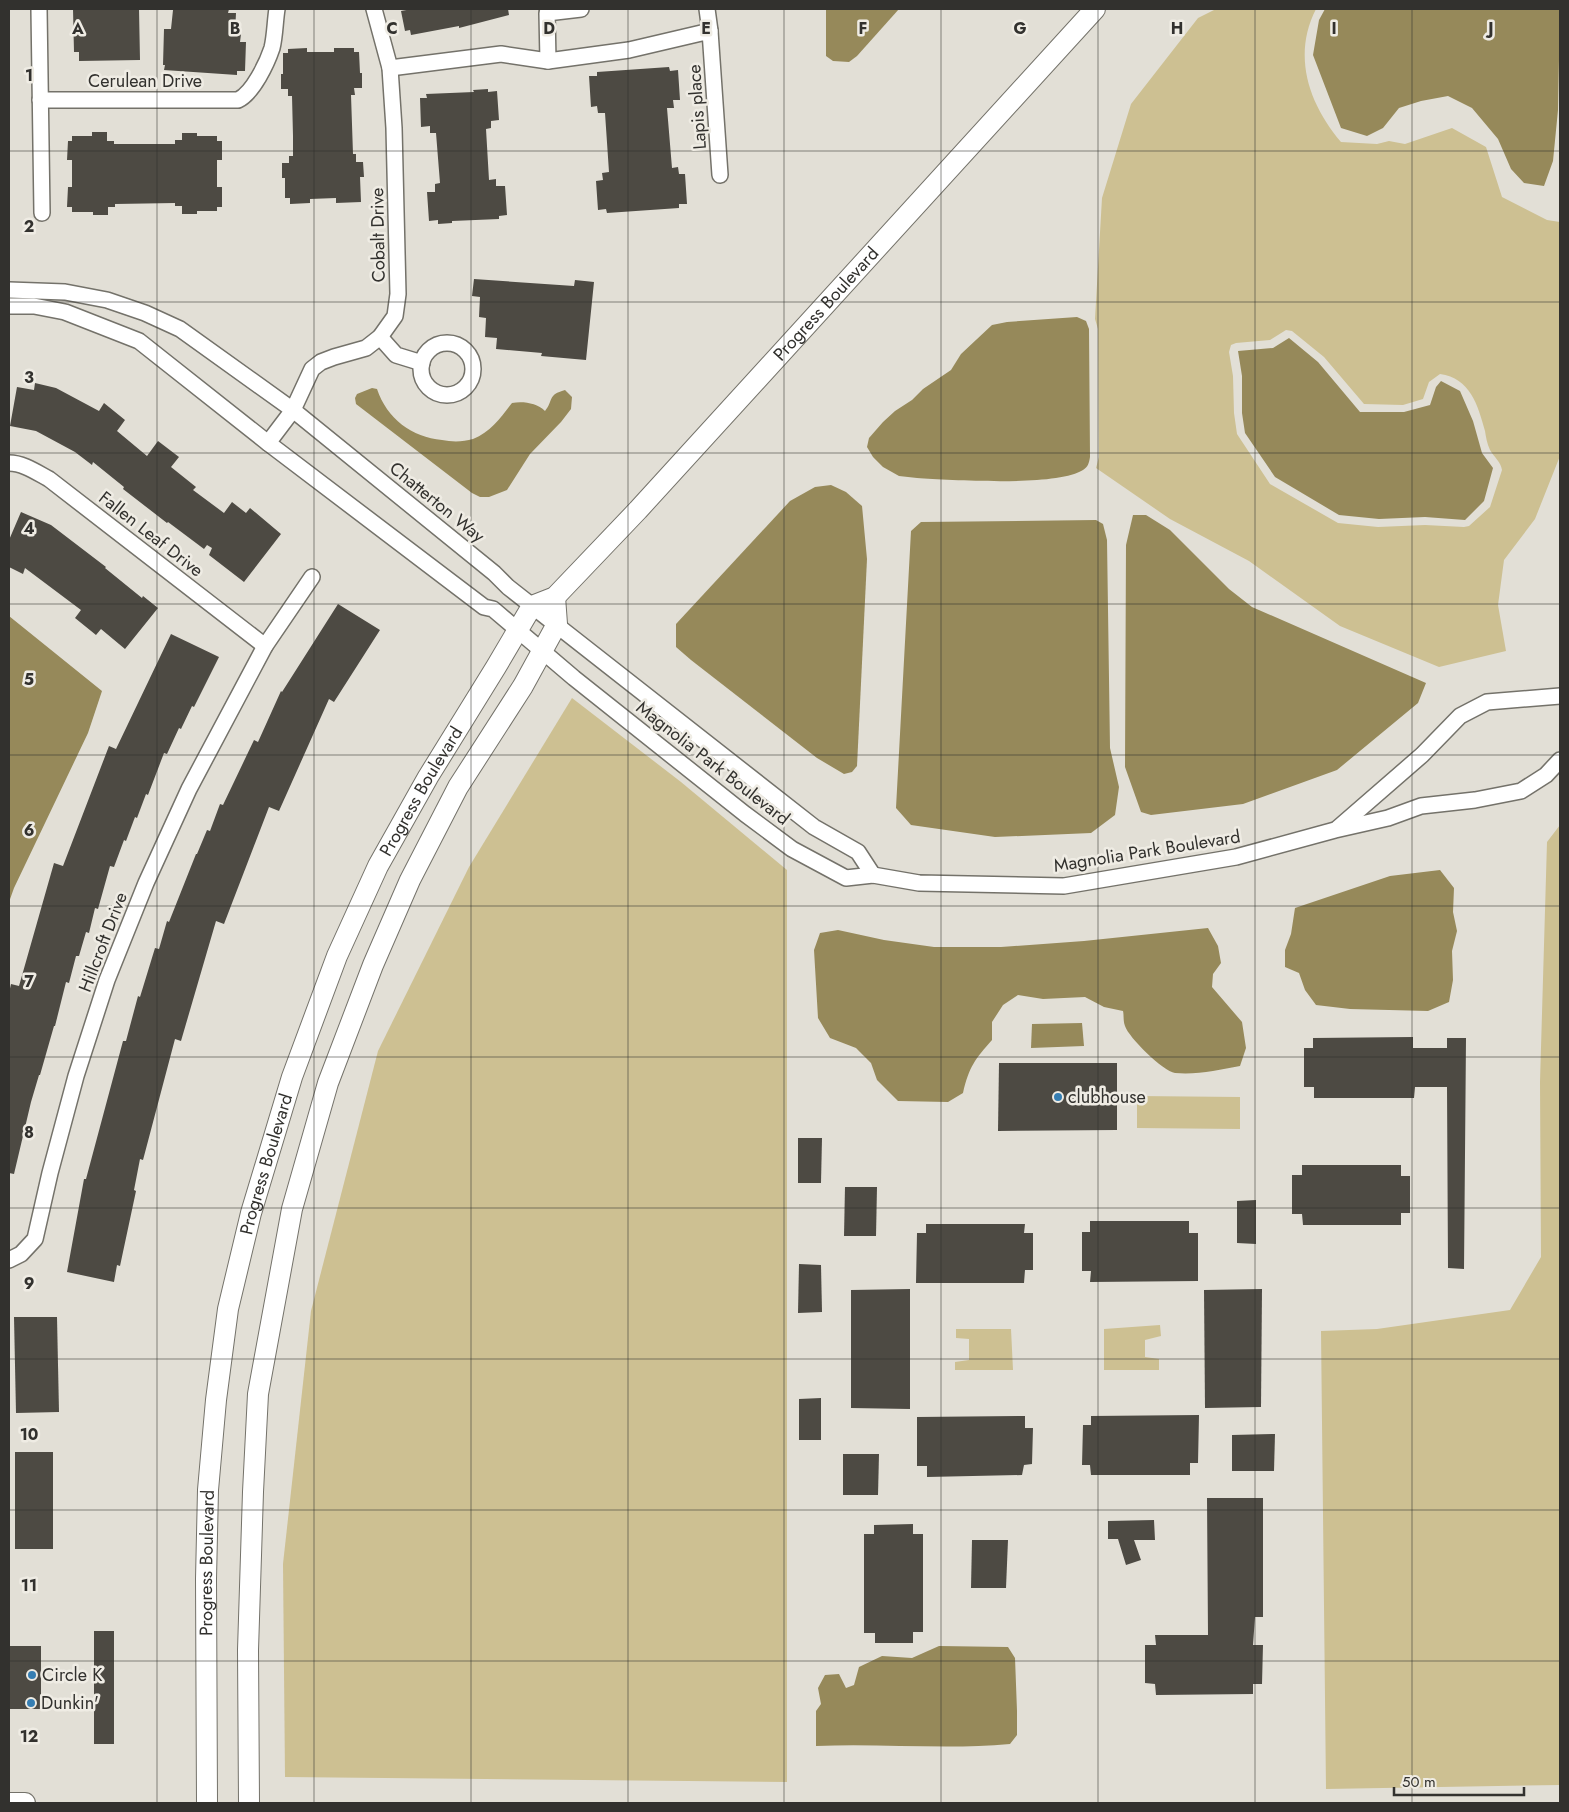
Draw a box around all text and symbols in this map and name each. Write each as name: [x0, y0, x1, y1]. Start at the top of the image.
text: A: [71, 17, 84, 40]
text: B: [230, 17, 240, 40]
text: C: [386, 17, 398, 40]
text: D: [543, 17, 555, 40]
text: E: [701, 17, 711, 40]
text: F: [859, 17, 867, 40]
text: G: [1013, 17, 1027, 40]
text: H: [1171, 17, 1183, 40]
text: I: [1331, 17, 1337, 40]
text: J: [1485, 17, 1494, 40]
text: 1: [25, 64, 33, 87]
street label: Lapis place: [681, 64, 713, 150]
street label: Cerulean Drive: [88, 68, 202, 94]
street label: Cobalt Drive: [364, 187, 392, 283]
text: 2: [24, 215, 34, 238]
street label: Progress Boulevard: [767, 241, 885, 367]
text: 3: [24, 366, 34, 389]
street label: Chatterton Way: [384, 455, 490, 549]
street label: Fallen Leaf Drive: [93, 485, 209, 583]
text: 4: [23, 517, 35, 540]
text: 5: [24, 668, 34, 691]
street label: Magnolia Park Boulevard: [631, 695, 795, 831]
street label: Progress Boulevard: [373, 722, 469, 861]
text: 6: [24, 819, 34, 842]
street label: Magnolia Park Boulevard: [1052, 823, 1242, 879]
street label: Hillcroft Drive: [72, 888, 134, 996]
text: 7: [24, 970, 34, 993]
place label: clubhouse: [1068, 1084, 1146, 1110]
street label: Progress Boulevard: [233, 1090, 299, 1237]
marker: clubhouse: [1052, 1091, 1064, 1103]
text: 8: [24, 1121, 34, 1144]
text: 9: [24, 1272, 34, 1295]
text: 10: [20, 1423, 38, 1446]
street label: Progress Boulevard: [193, 1490, 221, 1636]
text: 11: [21, 1574, 37, 1597]
place label: Circle K: [42, 1662, 103, 1688]
marker: Circle K: [26, 1669, 38, 1681]
place label: Dunkin': [41, 1690, 99, 1716]
marker: Dunkin': [25, 1697, 37, 1709]
text: 12: [20, 1725, 38, 1748]
scale bar: [1394, 1764, 1524, 1796]
text: 50 m: [1402, 1771, 1436, 1793]

